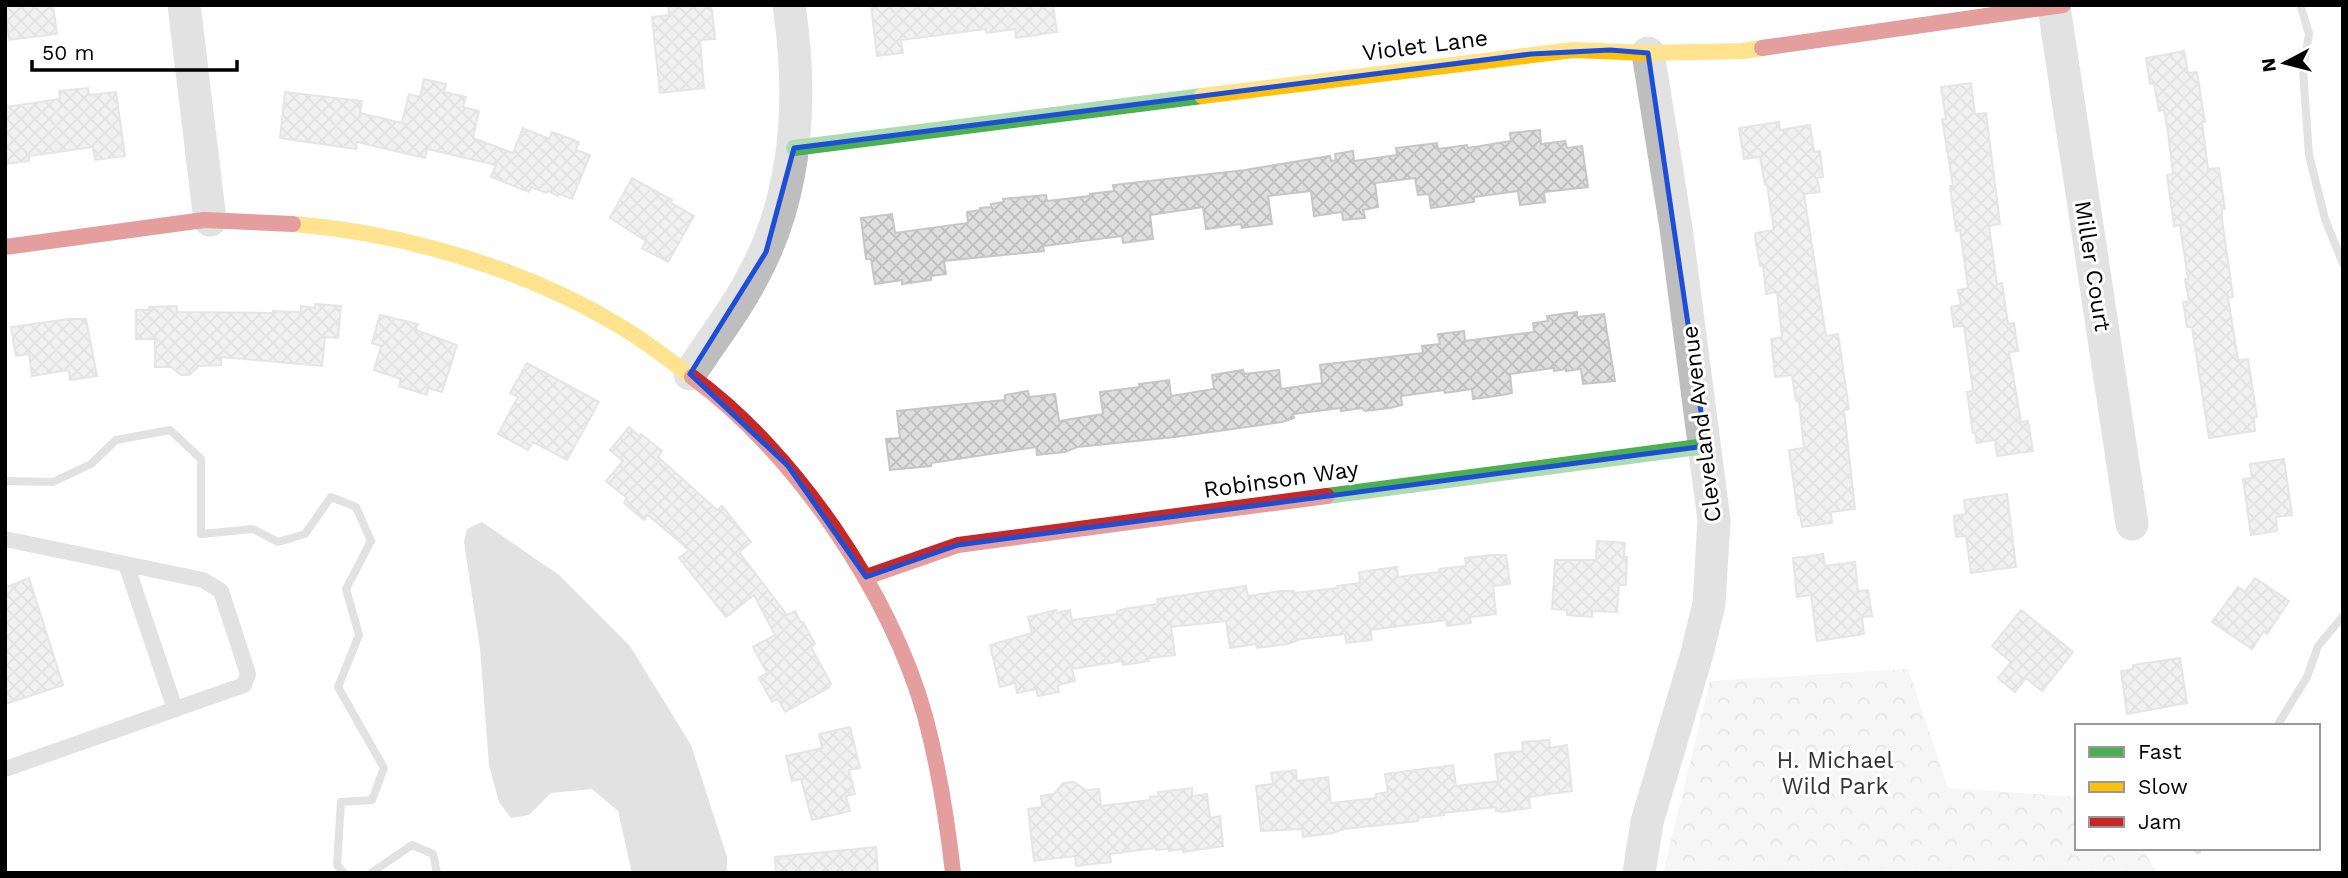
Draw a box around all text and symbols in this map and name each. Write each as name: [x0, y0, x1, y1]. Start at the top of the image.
street label: Violet Lane: [1361, 24, 1490, 67]
scale bar: [32, 28, 236, 72]
north arrow: [2250, 28, 2320, 98]
text: 50 m: [42, 40, 94, 65]
text: N: [2256, 57, 2281, 73]
street label: Miller Court: [2069, 199, 2116, 334]
street label: Cleveland Avenue: [1676, 324, 1727, 524]
street label: Robinson Way: [1202, 455, 1360, 504]
legend: [2075, 724, 2320, 850]
text: Fast: [2138, 739, 2182, 764]
park label: H. Michael Wild Park: [1776, 747, 1894, 800]
text: Slow: [2138, 774, 2188, 799]
text: Jam: [2138, 809, 2181, 834]

